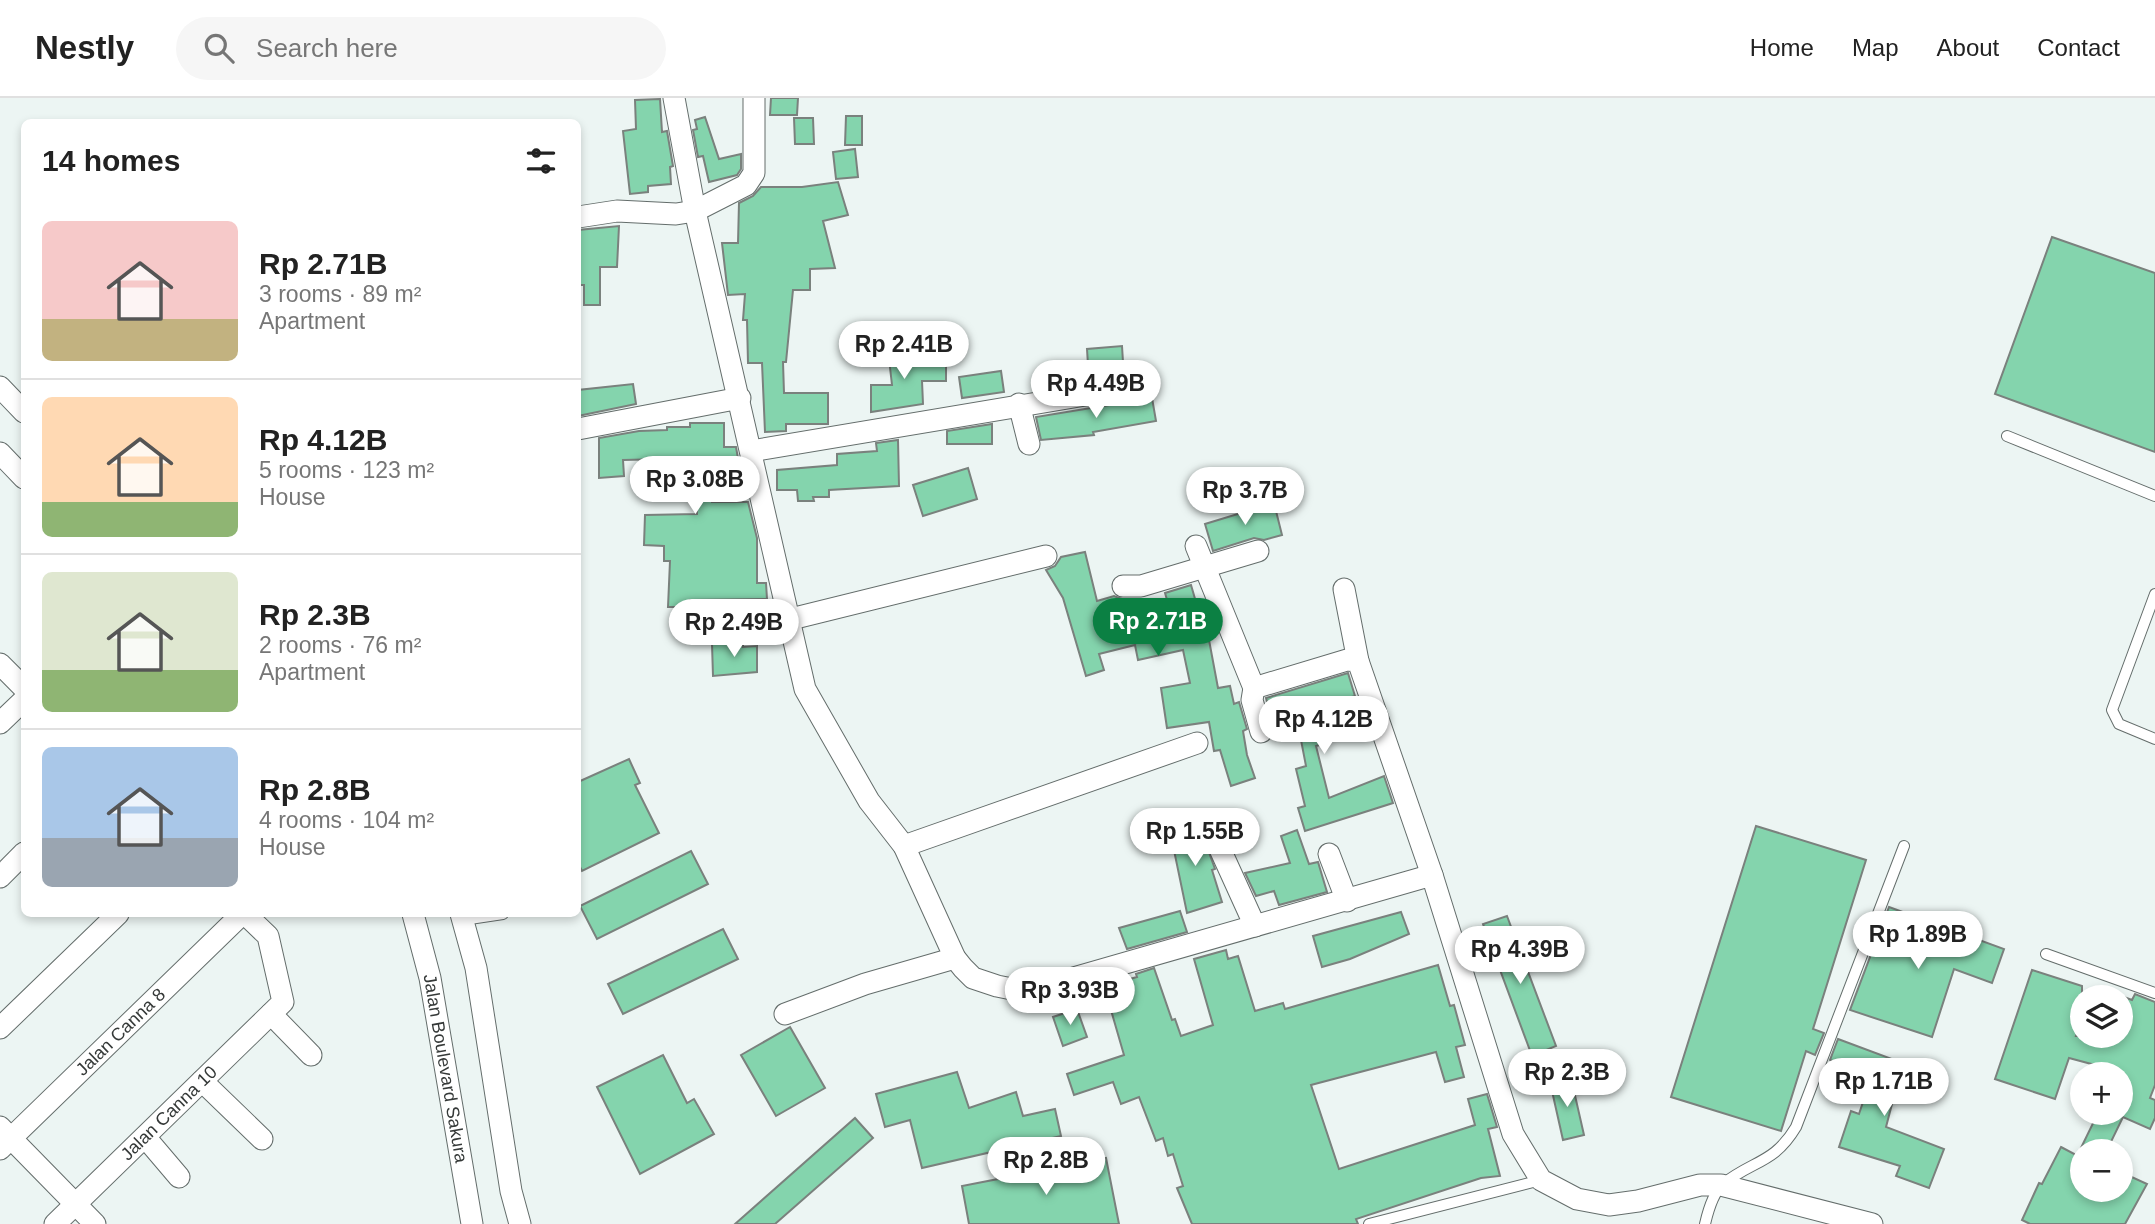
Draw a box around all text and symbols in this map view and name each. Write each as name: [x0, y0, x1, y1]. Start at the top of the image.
search box: [176, 17, 666, 80]
text: Nestly: [35, 29, 134, 66]
icon: search: [200, 29, 238, 67]
text: Search here: [256, 33, 398, 63]
text: Home: [1750, 34, 1814, 61]
text: Map: [1852, 34, 1899, 61]
text: About: [1937, 34, 1999, 61]
text: Contact: [2037, 34, 2120, 61]
icon: filters: [522, 142, 560, 180]
text: 14 homes: [42, 144, 180, 177]
text: Rp 2.71B: [259, 247, 387, 280]
icon: home: [98, 249, 182, 333]
text: 3 rooms · 89 m²: [259, 281, 421, 307]
text: Apartment: [259, 308, 365, 334]
pin: Rp 2.41B: [832, 322, 976, 381]
text: Rp 2.41B: [855, 331, 953, 357]
pin: Rp 4.49B: [1024, 360, 1168, 420]
text: Rp 4.49B: [1047, 370, 1145, 396]
text: Rp 4.12B: [259, 423, 387, 456]
icon: home: [98, 425, 182, 509]
pin: Rp 3.08B: [623, 456, 767, 516]
text: 5 rooms · 123 m²: [259, 457, 434, 483]
text: Rp 3.08B: [646, 466, 744, 492]
pin: Rp 3.7B: [1180, 468, 1310, 527]
text: Rp 3.7B: [1202, 477, 1288, 503]
text: House: [259, 484, 325, 510]
text: Rp 2.3B: [259, 598, 371, 631]
pin: Rp 2.71B: [1086, 598, 1230, 658]
icon: home: [98, 600, 182, 684]
pin: Rp 2.49B: [662, 600, 806, 659]
text: Rp 2.71B: [1109, 608, 1207, 634]
text: Rp 2.49B: [685, 609, 783, 635]
text: 2 rooms · 76 m²: [259, 632, 421, 658]
text: Apartment: [259, 659, 365, 685]
pin: Rp 4.12B: [1252, 696, 1396, 756]
text: Rp 4.12B: [1275, 706, 1373, 732]
text: Rp 2.8B: [259, 773, 371, 806]
icon: home: [98, 775, 182, 859]
text: 4 rooms · 104 m²: [259, 807, 434, 833]
pin: Rp 1.55B: [1123, 808, 1267, 868]
text: Rp 1.55B: [1146, 818, 1244, 844]
text: House: [259, 834, 325, 860]
pin: Rp 1.89B: [1846, 912, 1990, 971]
text: Rp 1.89B: [1869, 921, 1967, 947]
pin: Rp 4.39B: [1448, 926, 1592, 986]
text: Rp 4.39B: [1471, 936, 1569, 962]
pin: Rp 3.93B: [998, 968, 1142, 1027]
street label: Jalan Boulevard Sakura: [419, 973, 472, 1165]
text: Rp 3.93B: [1021, 977, 1119, 1003]
street label: Jalan Canna 8: [72, 984, 169, 1080]
map controls: [2070, 985, 2133, 1202]
button: layers: [2070, 985, 2133, 1048]
pin: Rp 2.3B: [1502, 1049, 1632, 1109]
pin: Rp 1.71B: [1812, 1058, 1956, 1118]
text: Rp 2.3B: [1524, 1059, 1610, 1085]
street label: Jalan Canna 10: [117, 1062, 221, 1164]
button: +: [2070, 1062, 2133, 1125]
text: Rp 1.71B: [1835, 1068, 1933, 1094]
pin: Rp 2.8B: [981, 1138, 1111, 1197]
button: −: [2070, 1139, 2133, 1202]
text: Rp 2.8B: [1003, 1147, 1089, 1173]

